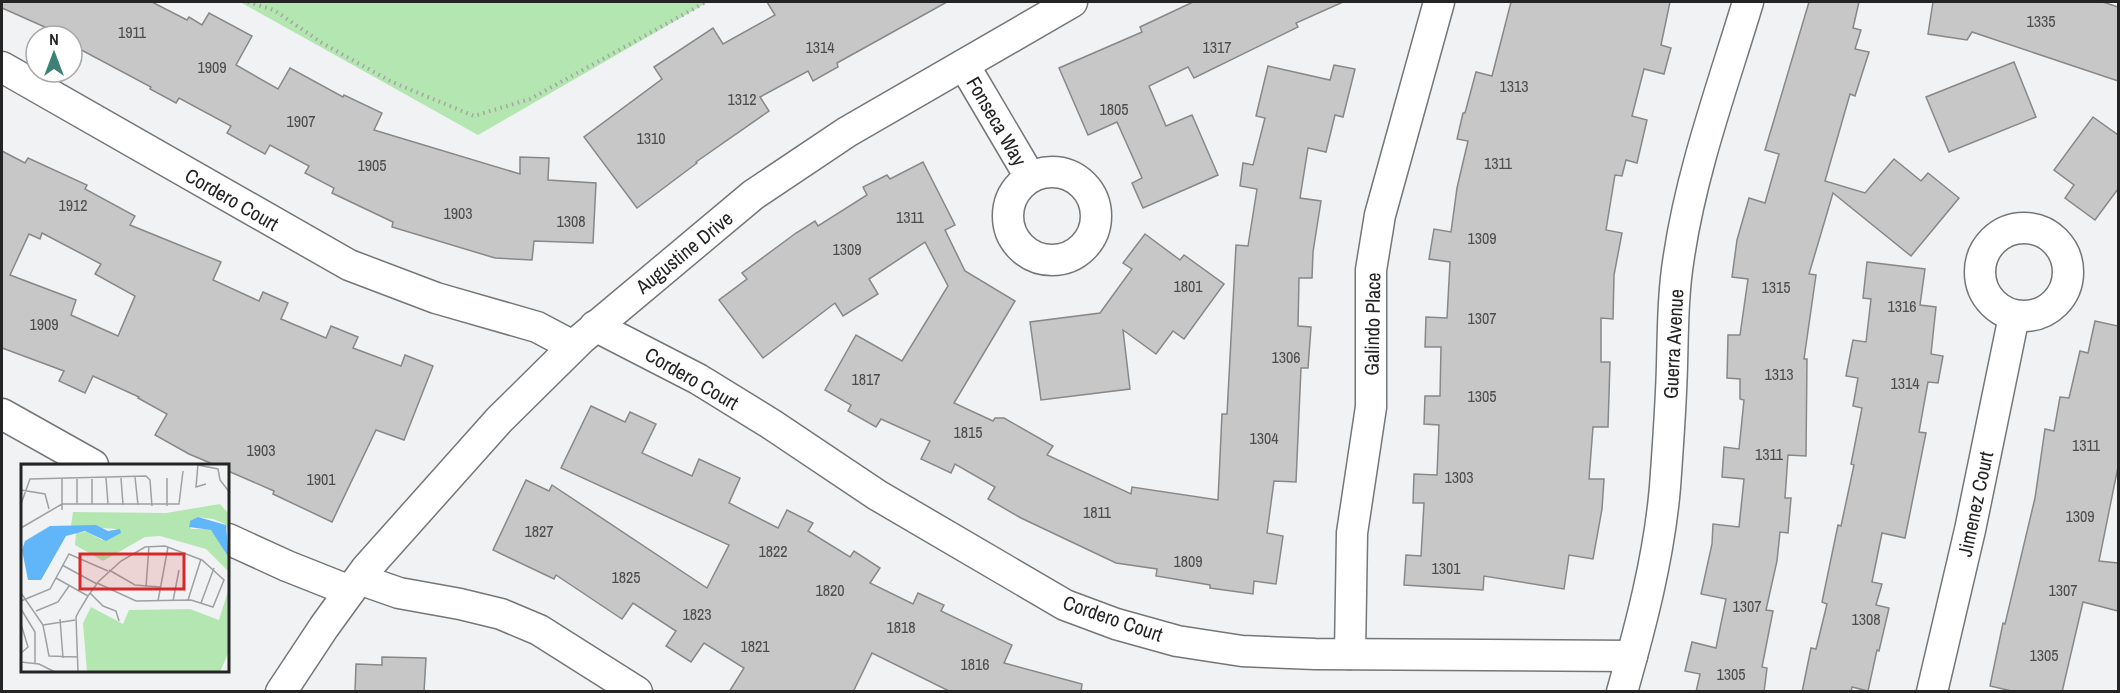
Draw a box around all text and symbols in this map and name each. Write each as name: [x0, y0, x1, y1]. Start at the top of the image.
house number: 1335: [2026, 10, 2056, 32]
house number: 1911: [118, 21, 147, 43]
north arrow: [24, 24, 84, 84]
text: N: [49, 28, 59, 50]
house number: 1314: [805, 36, 835, 58]
house number: 1317: [1202, 36, 1232, 58]
house number: 1909: [197, 56, 227, 78]
street label: Fonseca Way: [961, 71, 1034, 171]
house number: 1313: [1499, 75, 1529, 97]
house number: 1312: [727, 88, 757, 110]
house number: 1805: [1099, 98, 1129, 120]
house number: 1907: [286, 110, 316, 132]
house number: 1310: [636, 127, 666, 149]
house number: 1311: [1484, 152, 1513, 174]
house number: 1905: [357, 154, 387, 176]
street label: Cordero Court: [180, 161, 284, 237]
house number: 1912: [58, 194, 88, 216]
house number: 1903: [443, 202, 473, 224]
street label: Augustine Drive: [629, 205, 738, 300]
house number: 1311: [896, 206, 925, 228]
house number: 1308: [556, 210, 586, 232]
house number: 1309: [1467, 227, 1497, 249]
house number: 1309: [832, 238, 862, 260]
street label: Galindo Place: [1358, 272, 1386, 376]
house number: 1801: [1173, 275, 1203, 297]
house number: 1315: [1761, 276, 1791, 298]
street label: Guerra Avenue: [1657, 288, 1689, 400]
house number: 1316: [1887, 295, 1917, 317]
house number: 1307: [1467, 307, 1497, 329]
house number: 1909: [29, 313, 59, 335]
street label: Cordero Court: [640, 340, 744, 416]
house number: 1306: [1271, 346, 1301, 368]
house number: 1313: [1764, 363, 1794, 385]
house number: 1817: [851, 368, 881, 390]
house number: 1314: [1890, 372, 1920, 394]
house number: 1305: [1467, 385, 1497, 407]
house number: 1815: [953, 421, 983, 443]
house number: 1304: [1249, 427, 1279, 449]
house number: 1311: [2072, 434, 2101, 456]
house number: 1903: [246, 439, 276, 461]
house number: 1311: [1755, 443, 1784, 465]
street label: Jimenez Court: [1951, 449, 1999, 559]
inset map: [21, 464, 230, 672]
house number: 1303: [1444, 466, 1474, 488]
house number: 1901: [306, 468, 336, 490]
house number: 1811: [1083, 501, 1112, 523]
house number: 1309: [2065, 505, 2095, 527]
house number: 1827: [524, 520, 554, 542]
house number: 1822: [758, 540, 788, 562]
house number: 1809: [1173, 550, 1203, 572]
house number: 1301: [1431, 557, 1461, 579]
house number: 1825: [611, 566, 641, 588]
house number: 1820: [815, 579, 845, 601]
house number: 1307: [2048, 579, 2078, 601]
street label: Cordero Court: [1059, 588, 1167, 648]
house number: 1307: [1732, 595, 1762, 617]
house number: 1823: [682, 603, 712, 625]
house number: 1308: [1851, 608, 1881, 630]
house number: 1818: [886, 616, 916, 638]
house number: 1821: [740, 635, 770, 657]
house number: 1305: [2029, 644, 2059, 666]
house number: 1816: [960, 653, 990, 675]
house number: 1305: [1716, 663, 1746, 685]

